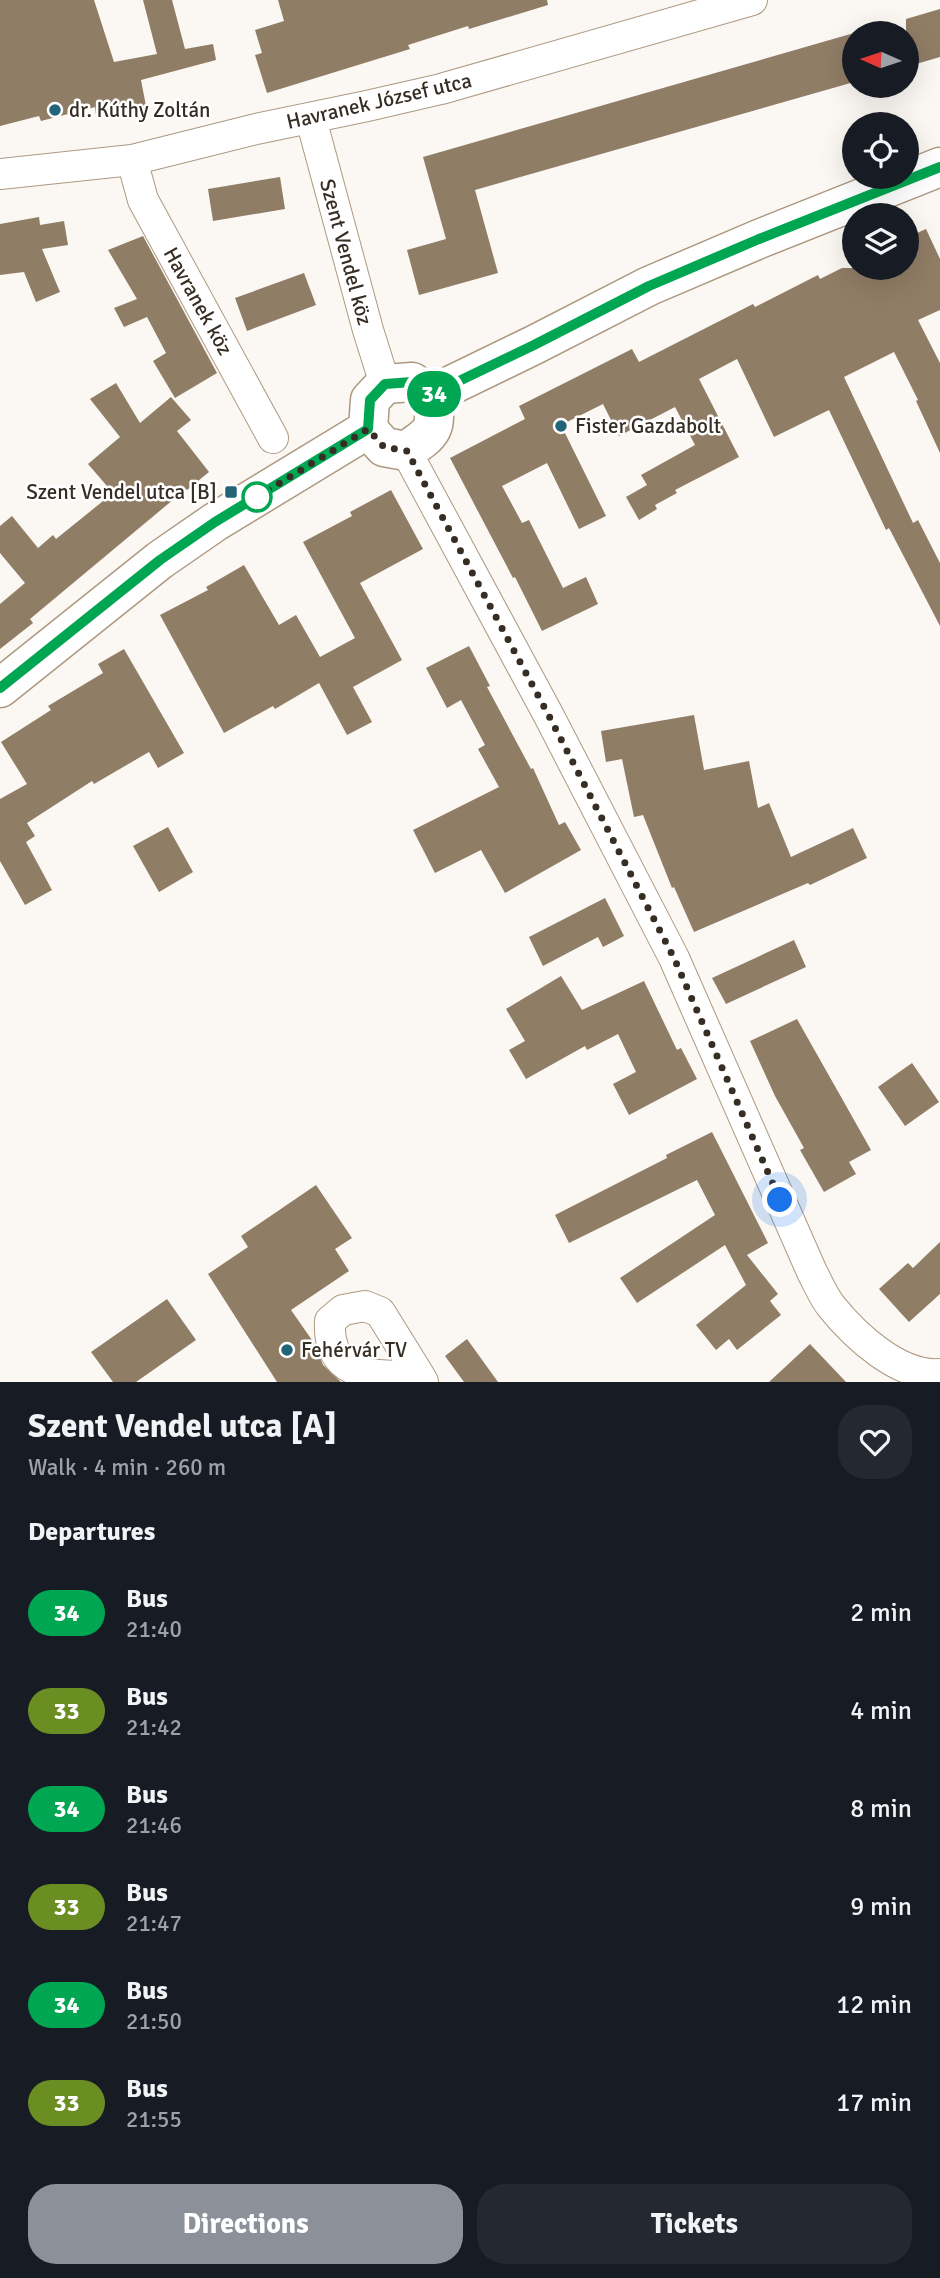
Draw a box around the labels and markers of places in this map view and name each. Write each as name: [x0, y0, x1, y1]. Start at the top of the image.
place label: dr. Kúthy Zoltán: [69, 97, 211, 123]
marker: dr. Kúthy Zoltán: [47, 102, 63, 118]
place label: Fister Gazdabolt: [575, 413, 721, 439]
marker: Fister Gazdabolt: [553, 418, 569, 434]
place label: Szent Vendel utca [B]: [26, 479, 217, 505]
unlabelled marker: [242, 482, 272, 512]
marker: Szent Vendel utca [B]: [223, 484, 239, 500]
place label: Fehérvár TV: [301, 1337, 407, 1363]
marker: Fehérvár TV: [279, 1342, 295, 1358]

